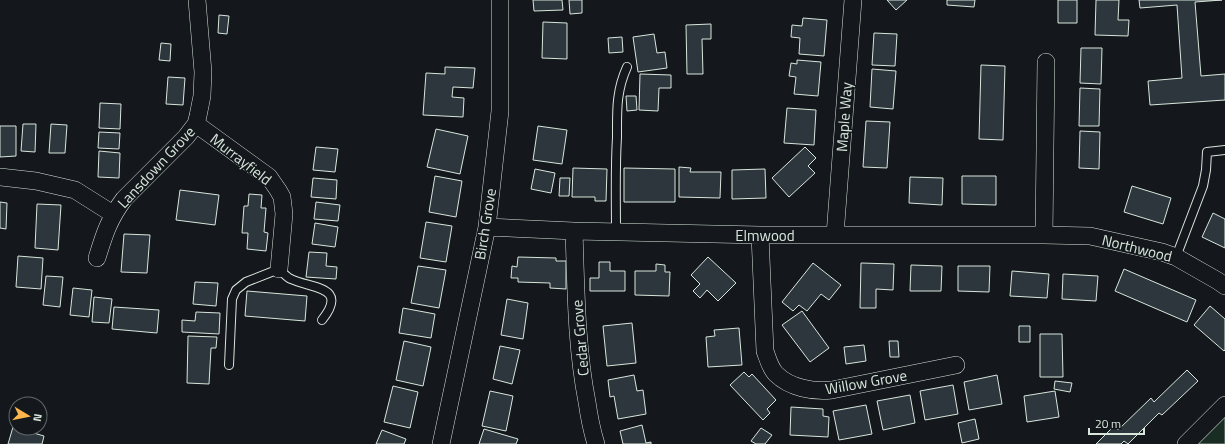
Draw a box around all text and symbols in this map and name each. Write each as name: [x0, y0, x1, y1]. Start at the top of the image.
street label: Maple Way: [830, 81, 858, 153]
street label: Lansdown Grove: [112, 121, 200, 213]
street label: Murrayfield: [205, 128, 277, 190]
street label: Birch Grove: [468, 187, 502, 261]
street label: Elmwood: [735, 224, 795, 247]
street label: Northwood: [1099, 228, 1175, 268]
street label: Cedar Grove: [565, 299, 595, 377]
street label: Willow Grove: [823, 363, 909, 401]
north arrow: [8, 396, 48, 436]
scale bar: [1089, 410, 1144, 436]
text: N: [29, 413, 46, 423]
text: 20 m: [1095, 414, 1121, 433]

